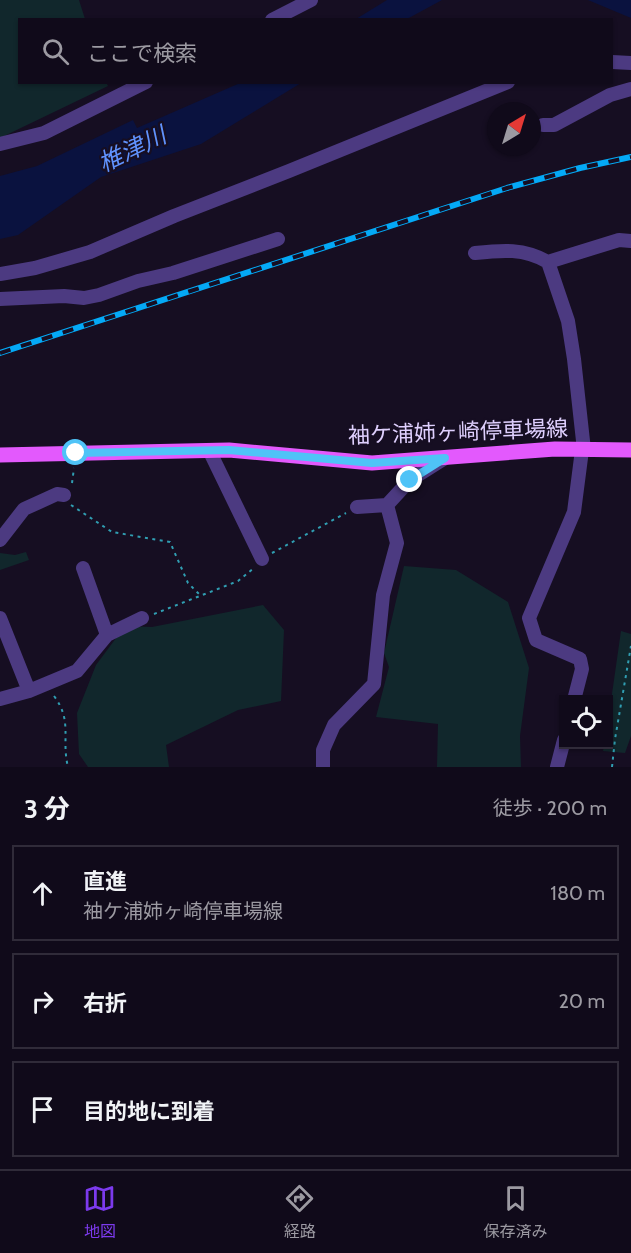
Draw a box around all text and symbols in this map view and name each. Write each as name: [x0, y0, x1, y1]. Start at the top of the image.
search box: [18, 18, 613, 84]
icon: search: [39, 35, 72, 68]
text: ここで検索: [87, 40, 197, 67]
north arrow: [487, 102, 541, 156]
water label: 椎津川: [93, 119, 173, 178]
street label: 袖ケ浦姉ヶ崎停車場線: [348, 415, 568, 449]
route start: [62, 439, 88, 465]
route end: [396, 466, 422, 492]
map controls: [559, 695, 613, 749]
button: locate: [559, 695, 613, 749]
text: 3 分: [24, 793, 70, 825]
text: 徒歩 · 200 m: [493, 796, 607, 820]
text: 直進: [83, 868, 127, 895]
icon: ahead: [26, 877, 59, 910]
text: 180 m: [550, 881, 605, 905]
text: 袖ケ浦姉ヶ崎停車場線: [83, 899, 283, 923]
icon: right: [26, 985, 59, 1018]
text: 20 m: [559, 989, 605, 1013]
text: 右折: [83, 990, 127, 1017]
icon: arrive: [26, 1093, 59, 1126]
text: 目的地に到着: [83, 1098, 215, 1125]
tab: 地図: [83, 1182, 116, 1242]
tab: 経路: [283, 1182, 316, 1242]
tab: 保存済み: [483, 1182, 547, 1242]

